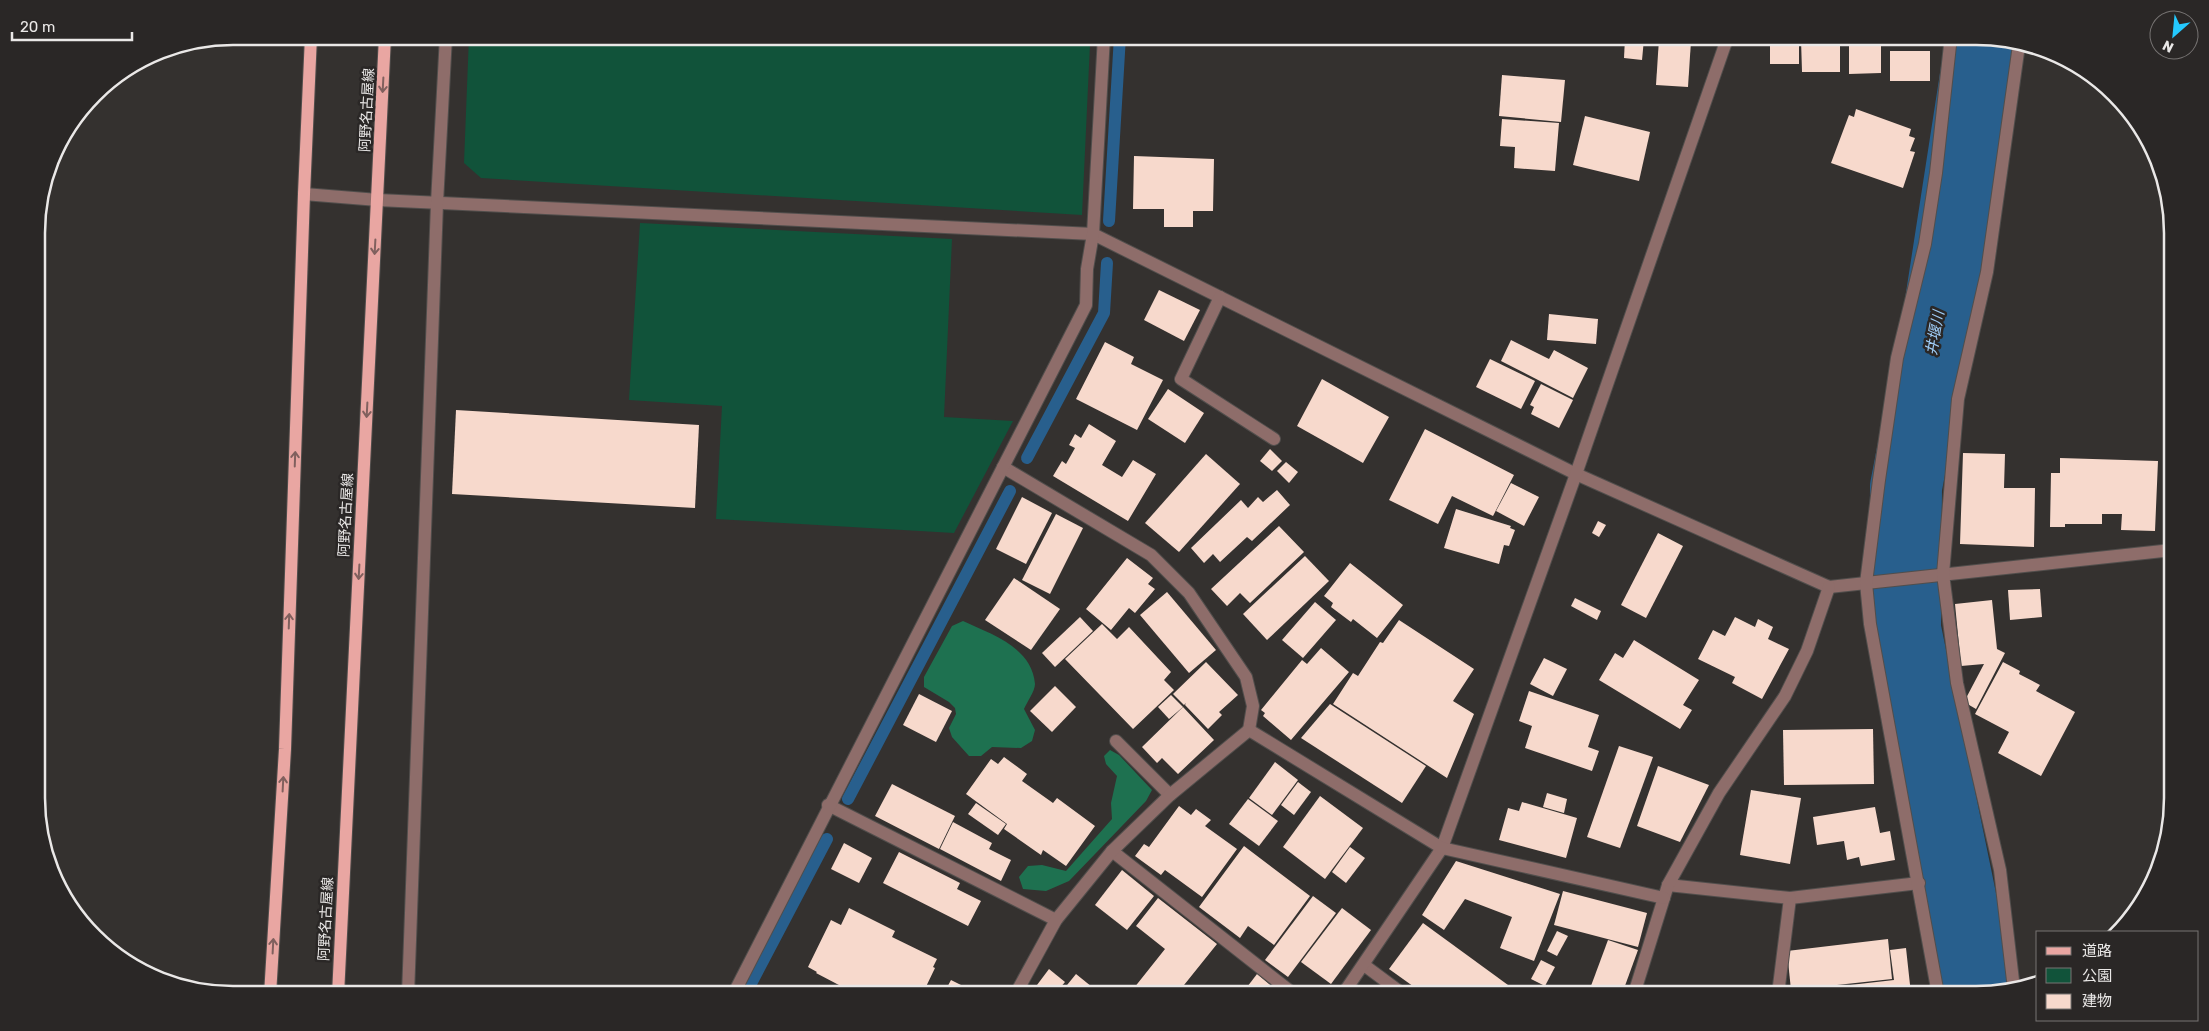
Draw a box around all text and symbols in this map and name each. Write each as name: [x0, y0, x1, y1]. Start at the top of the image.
scale bar: [12, 10, 132, 42]
north arrow: [2149, 10, 2199, 60]
text: 20 m: [20, 18, 55, 36]
text: N: [2160, 36, 2177, 56]
street label: 阿野名古屋線: [356, 68, 378, 152]
one-way arrow: [379, 77, 388, 93]
one-way arrow: [371, 239, 380, 255]
water label: 井堰川: [1922, 307, 1948, 357]
one-way arrow: [362, 401, 371, 417]
one-way arrow: [290, 451, 299, 467]
street label: 阿野名古屋線: [335, 473, 357, 557]
one-way arrow: [354, 564, 363, 580]
one-way arrow: [284, 614, 294, 630]
one-way arrow: [278, 776, 287, 792]
street label: 阿野名古屋線: [315, 877, 337, 961]
legend: [2036, 931, 2199, 1021]
one-way arrow: [269, 938, 278, 954]
text: 道路: [2082, 942, 2112, 960]
text: 公園: [2082, 967, 2112, 985]
text: 建物: [2082, 992, 2112, 1010]

